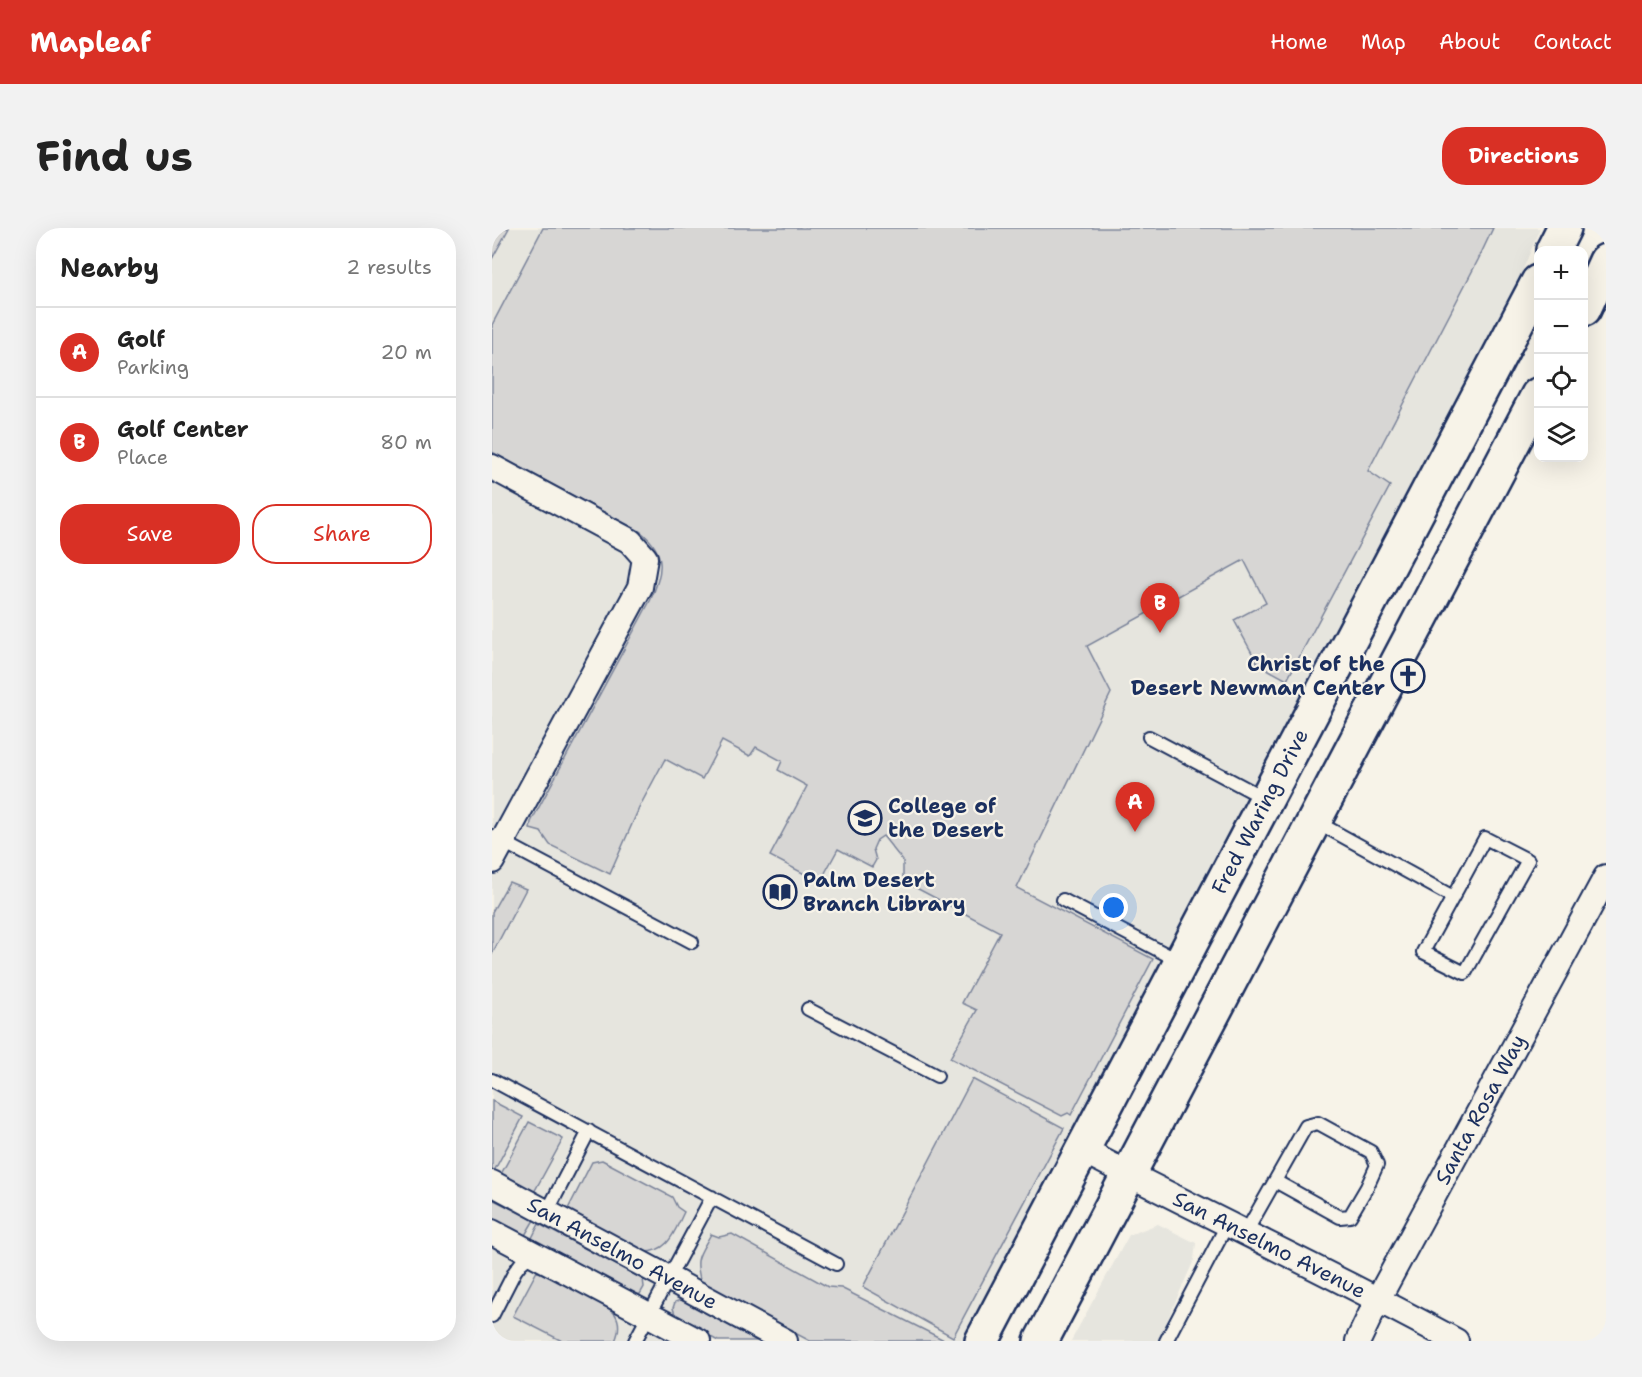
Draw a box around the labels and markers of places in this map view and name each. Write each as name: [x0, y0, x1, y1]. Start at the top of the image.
pin: B: [1140, 584, 1180, 633]
place label: Christ of the Desert Newman Center: [1131, 650, 1385, 702]
church icon: Christ of the Desert Newman Center: [1390, 658, 1426, 694]
pin: A: [1116, 782, 1154, 832]
place label: College of the Desert: [888, 792, 1004, 844]
school or university icon: College of the Desert: [847, 800, 883, 836]
place label: Palm Desert Branch Library: [803, 866, 966, 918]
library icon: Palm Desert Branch Library: [762, 874, 798, 910]

